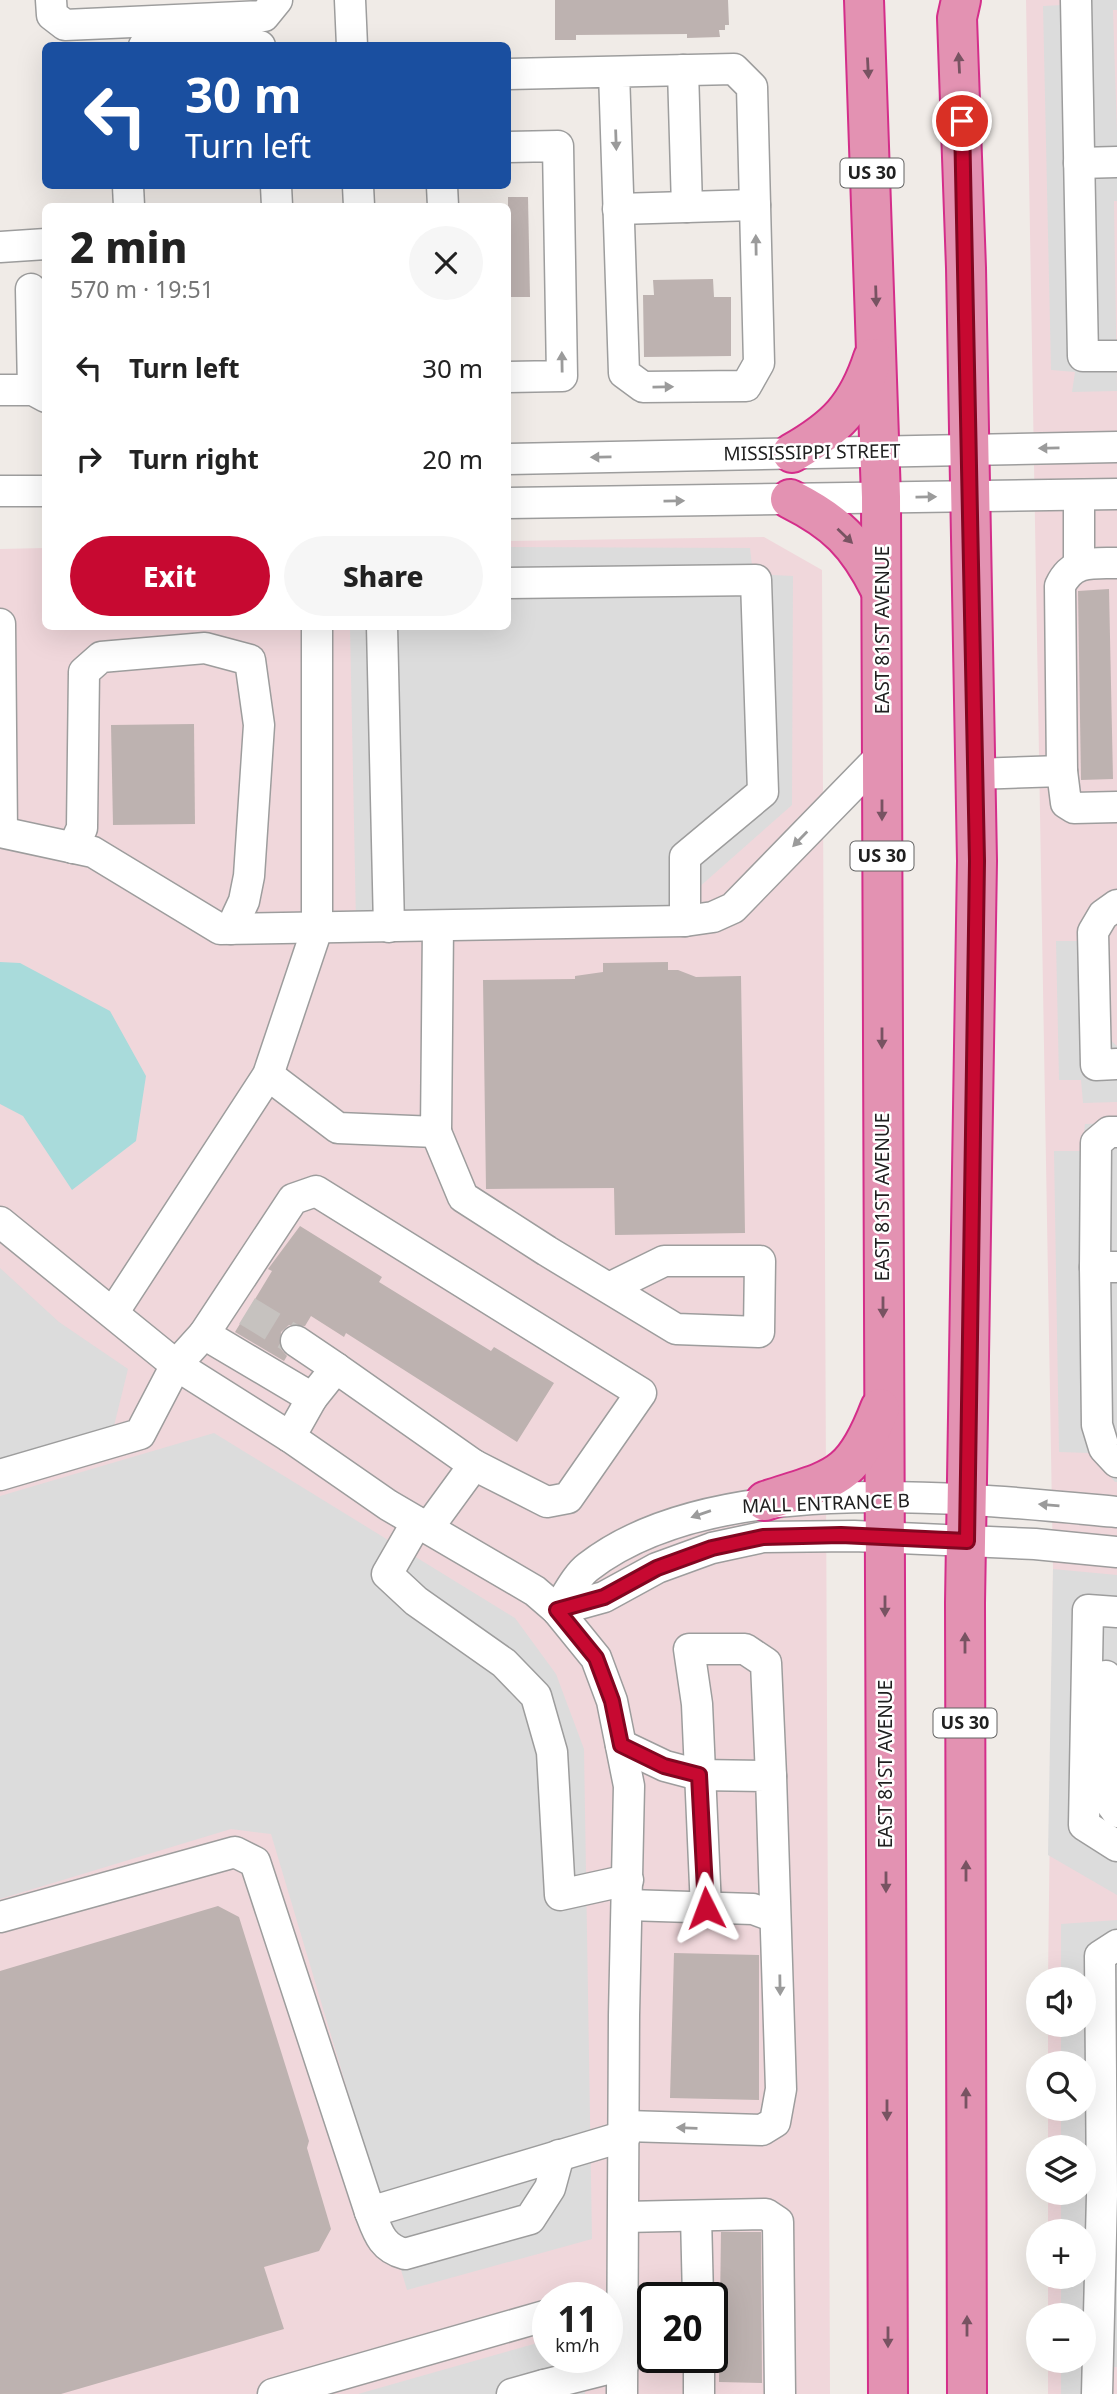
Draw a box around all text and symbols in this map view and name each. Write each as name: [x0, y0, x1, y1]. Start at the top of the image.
one-way arrow: [954, 52, 965, 74]
one-way arrow: [863, 57, 874, 79]
text: 30 m: [185, 61, 302, 127]
icon: left: [70, 70, 161, 161]
pin: [932, 91, 992, 151]
icon: arrive: [943, 102, 981, 140]
text: Turn left: [185, 124, 311, 167]
one-way arrow: [611, 130, 622, 152]
road number: US 30: [840, 158, 903, 188]
text: 2 min: [70, 218, 187, 275]
button: close: [409, 226, 483, 300]
one-way arrow: [751, 234, 762, 256]
text: 570 m · 19:51: [70, 273, 214, 305]
one-way arrow: [870, 285, 881, 307]
icon: left: [70, 349, 108, 387]
text: Turn left: [129, 350, 240, 386]
text: 30 m: [422, 350, 483, 386]
one-way arrow: [556, 351, 568, 373]
one-way arrow: [652, 381, 674, 393]
street label: MISSISSIPPI STREET: [723, 437, 901, 467]
icon: right: [70, 440, 108, 478]
text: Turn right: [129, 441, 259, 477]
text: 20 m: [422, 441, 483, 477]
one-way arrow: [1038, 442, 1060, 454]
one-way arrow: [590, 451, 612, 462]
one-way arrow: [915, 491, 937, 502]
one-way arrow: [663, 495, 685, 506]
one-way arrow: [837, 528, 854, 545]
button: Exit: [70, 536, 270, 616]
button: Share: [284, 536, 483, 616]
street label: EAST 81ST AVENUE: [869, 546, 895, 714]
one-way arrow: [876, 800, 888, 822]
one-way arrow: [791, 830, 808, 847]
road number: US 30: [850, 842, 914, 870]
one-way arrow: [876, 1027, 888, 1049]
street label: EAST 81ST AVENUE: [869, 1113, 895, 1281]
one-way arrow: [877, 1296, 889, 1318]
street label: MALL ENTRANCE B: [742, 1487, 910, 1519]
one-way arrow: [1038, 1499, 1060, 1510]
one-way arrow: [690, 1509, 711, 1520]
one-way arrow: [879, 1595, 891, 1617]
one-way arrow: [959, 1632, 971, 1654]
street label: EAST 81ST AVENUE: [872, 1680, 898, 1848]
road number: US 30: [934, 1708, 996, 1738]
one-way arrow: [960, 1860, 972, 1882]
position arrow: [669, 1871, 743, 1945]
one-way arrow: [880, 1871, 892, 1893]
map controls: [1026, 1967, 1096, 2373]
button: sound: [1026, 1967, 1096, 2037]
one-way arrow: [774, 1974, 785, 1996]
button: search: [1026, 2051, 1096, 2121]
one-way arrow: [960, 2087, 972, 2109]
one-way arrow: [881, 2099, 893, 2121]
one-way arrow: [676, 2122, 698, 2133]
button: layers: [1026, 2135, 1096, 2205]
button: +: [1026, 2219, 1096, 2289]
speed limit sign: 20: [637, 2282, 728, 2373]
text: 11: [557, 2295, 598, 2342]
button: −: [1026, 2303, 1096, 2373]
one-way arrow: [961, 2315, 973, 2337]
one-way arrow: [882, 2326, 894, 2348]
text: km/h: [555, 2333, 600, 2357]

